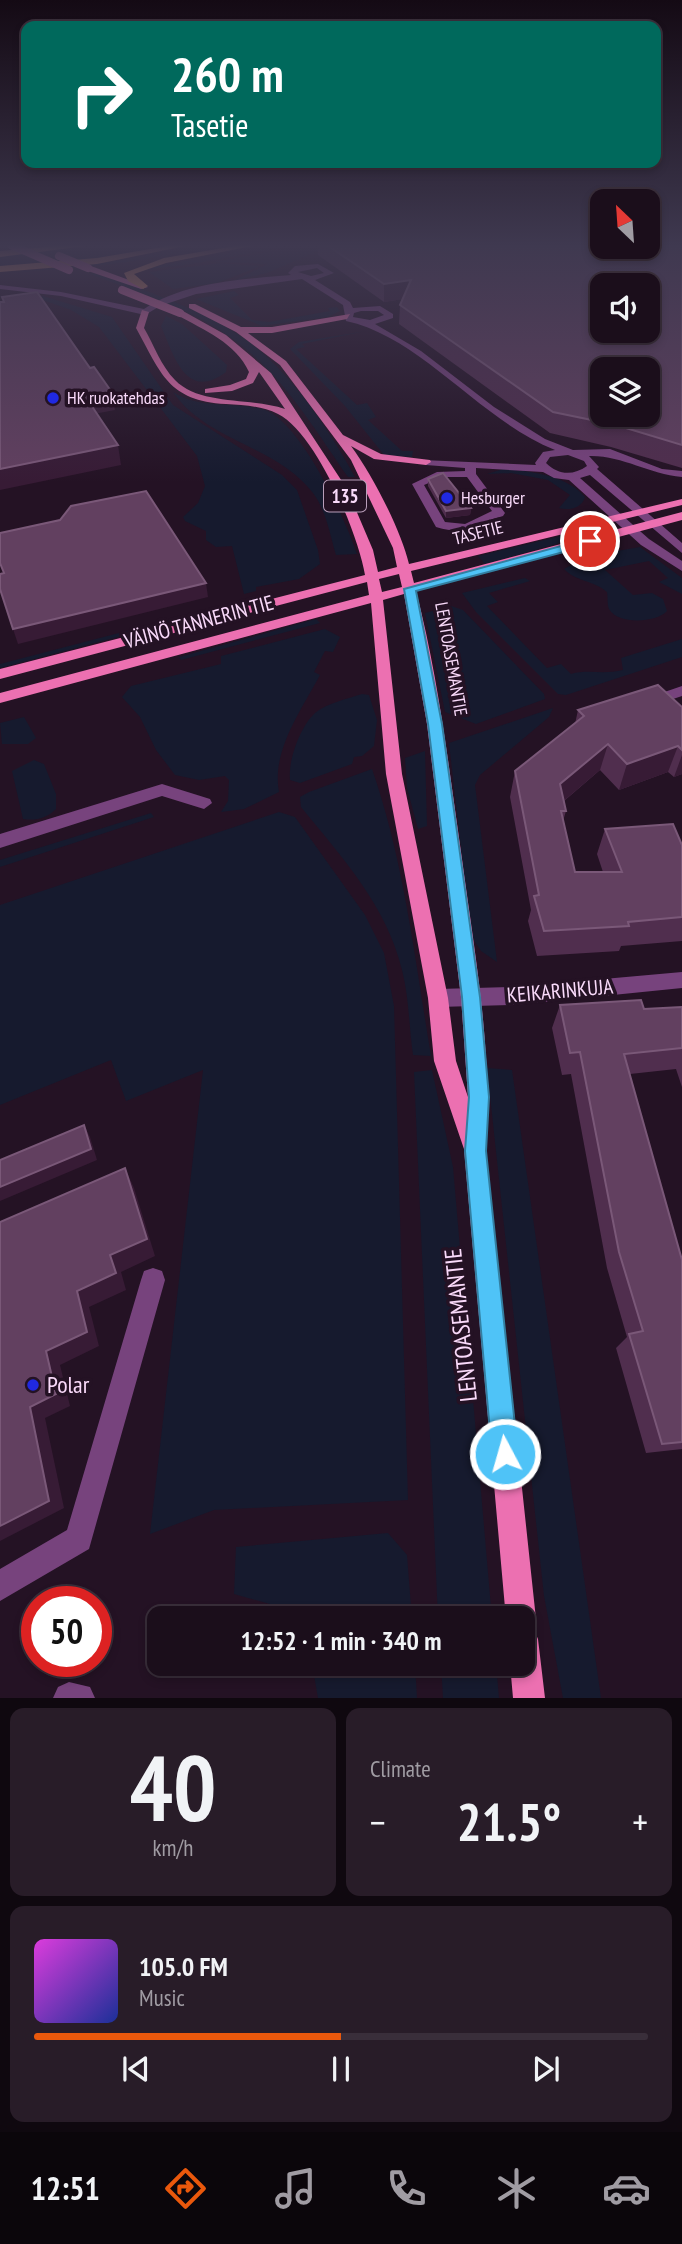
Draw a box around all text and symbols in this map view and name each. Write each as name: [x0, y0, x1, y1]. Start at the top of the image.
text: 260 m: [171, 42, 284, 106]
icon: right: [56, 49, 147, 140]
text: Tasetie: [171, 104, 248, 146]
north arrow: [590, 189, 660, 259]
map controls: [590, 189, 660, 427]
button: sound: [590, 273, 660, 343]
button: layers: [590, 357, 660, 427]
place label: HK ruokatehdas: [67, 386, 165, 409]
marker: HK ruokatehdas: [45, 390, 61, 406]
road number: 135: [324, 481, 366, 512]
place label: Hesburger: [461, 486, 525, 509]
marker: Hesburger: [439, 490, 455, 506]
pin: [560, 511, 620, 571]
street label: TASETIE: [450, 515, 505, 550]
icon: arrive: [571, 522, 609, 560]
street label: VÄINÖ TANNERIN TIE: [120, 589, 277, 655]
street label: LENTOASEMANTIE: [430, 600, 473, 718]
street label: KEIKARINKUJA: [506, 972, 614, 1009]
street label: LENTOASEMANTIE: [437, 1247, 484, 1403]
place label: Polar: [47, 1369, 90, 1400]
marker: Polar: [25, 1377, 41, 1393]
position arrow: [468, 1417, 542, 1491]
speed limit sign: 50: [21, 1586, 112, 1677]
text: 12:52 · 1 min · 340 m: [241, 1624, 441, 1657]
text: 40: [130, 1728, 217, 1846]
text: Climate: [370, 1754, 431, 1783]
text: 21.5°: [457, 1788, 561, 1855]
text: −: [370, 1797, 386, 1846]
text: +: [632, 1797, 648, 1846]
text: km/h: [153, 1833, 193, 1862]
text: 105.0 FM: [139, 1950, 228, 1983]
text: Music: [139, 1983, 185, 2012]
icon: previous: [117, 2050, 155, 2088]
icon: pause: [322, 2050, 360, 2088]
icon: next: [527, 2050, 565, 2088]
icon: directions: [161, 2164, 210, 2213]
icon: music: [271, 2164, 320, 2213]
icon: phone: [382, 2164, 431, 2213]
icon: climate: [492, 2164, 541, 2213]
icon: car: [602, 2164, 651, 2213]
text: 12:51: [31, 2167, 100, 2209]

